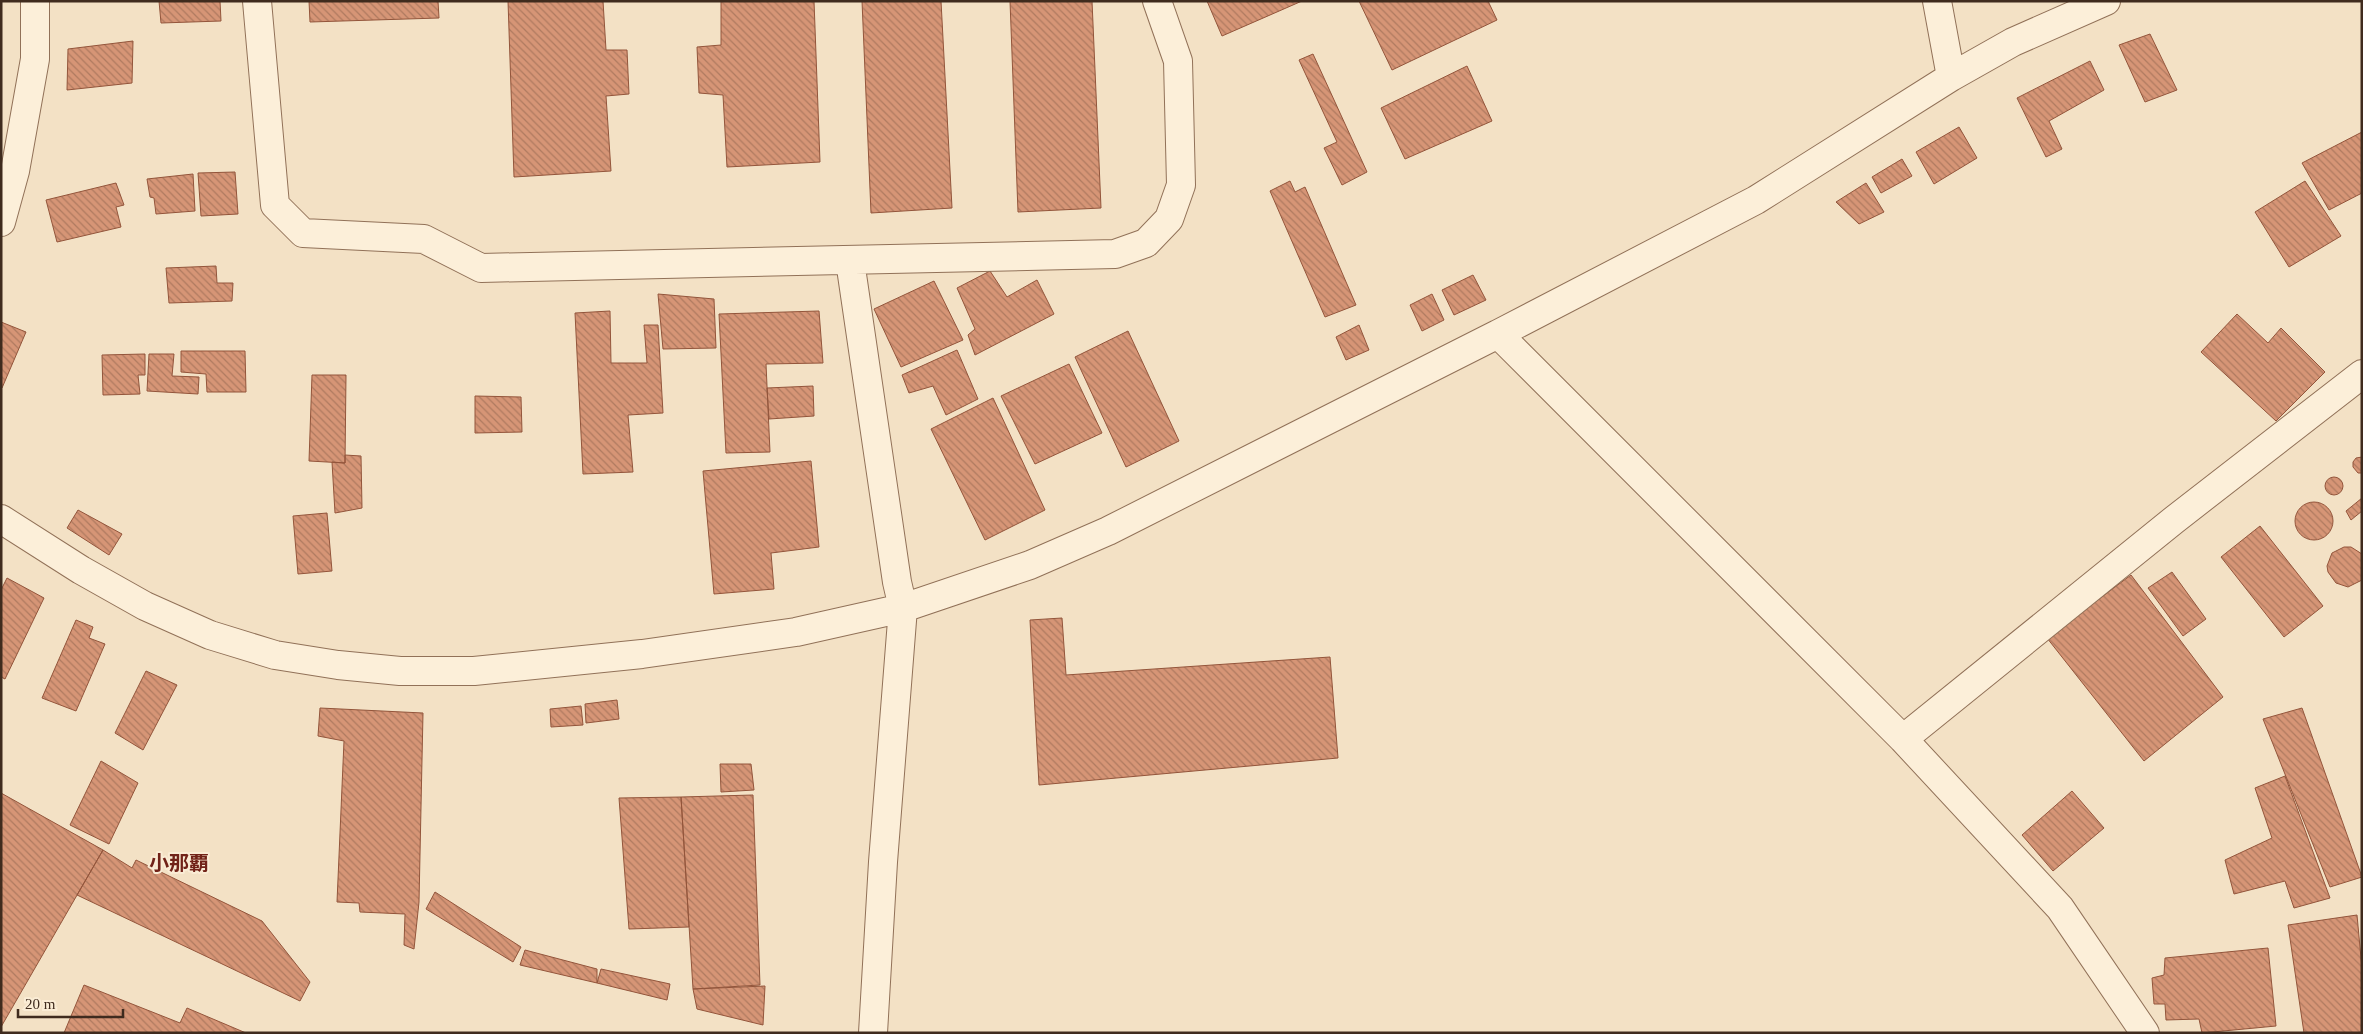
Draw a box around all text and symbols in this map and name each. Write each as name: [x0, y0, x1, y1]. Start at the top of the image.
district label: 小那覇: [149, 852, 209, 874]
scale bar: [18, 986, 122, 1018]
text: 20 m: [25, 996, 56, 1012]

